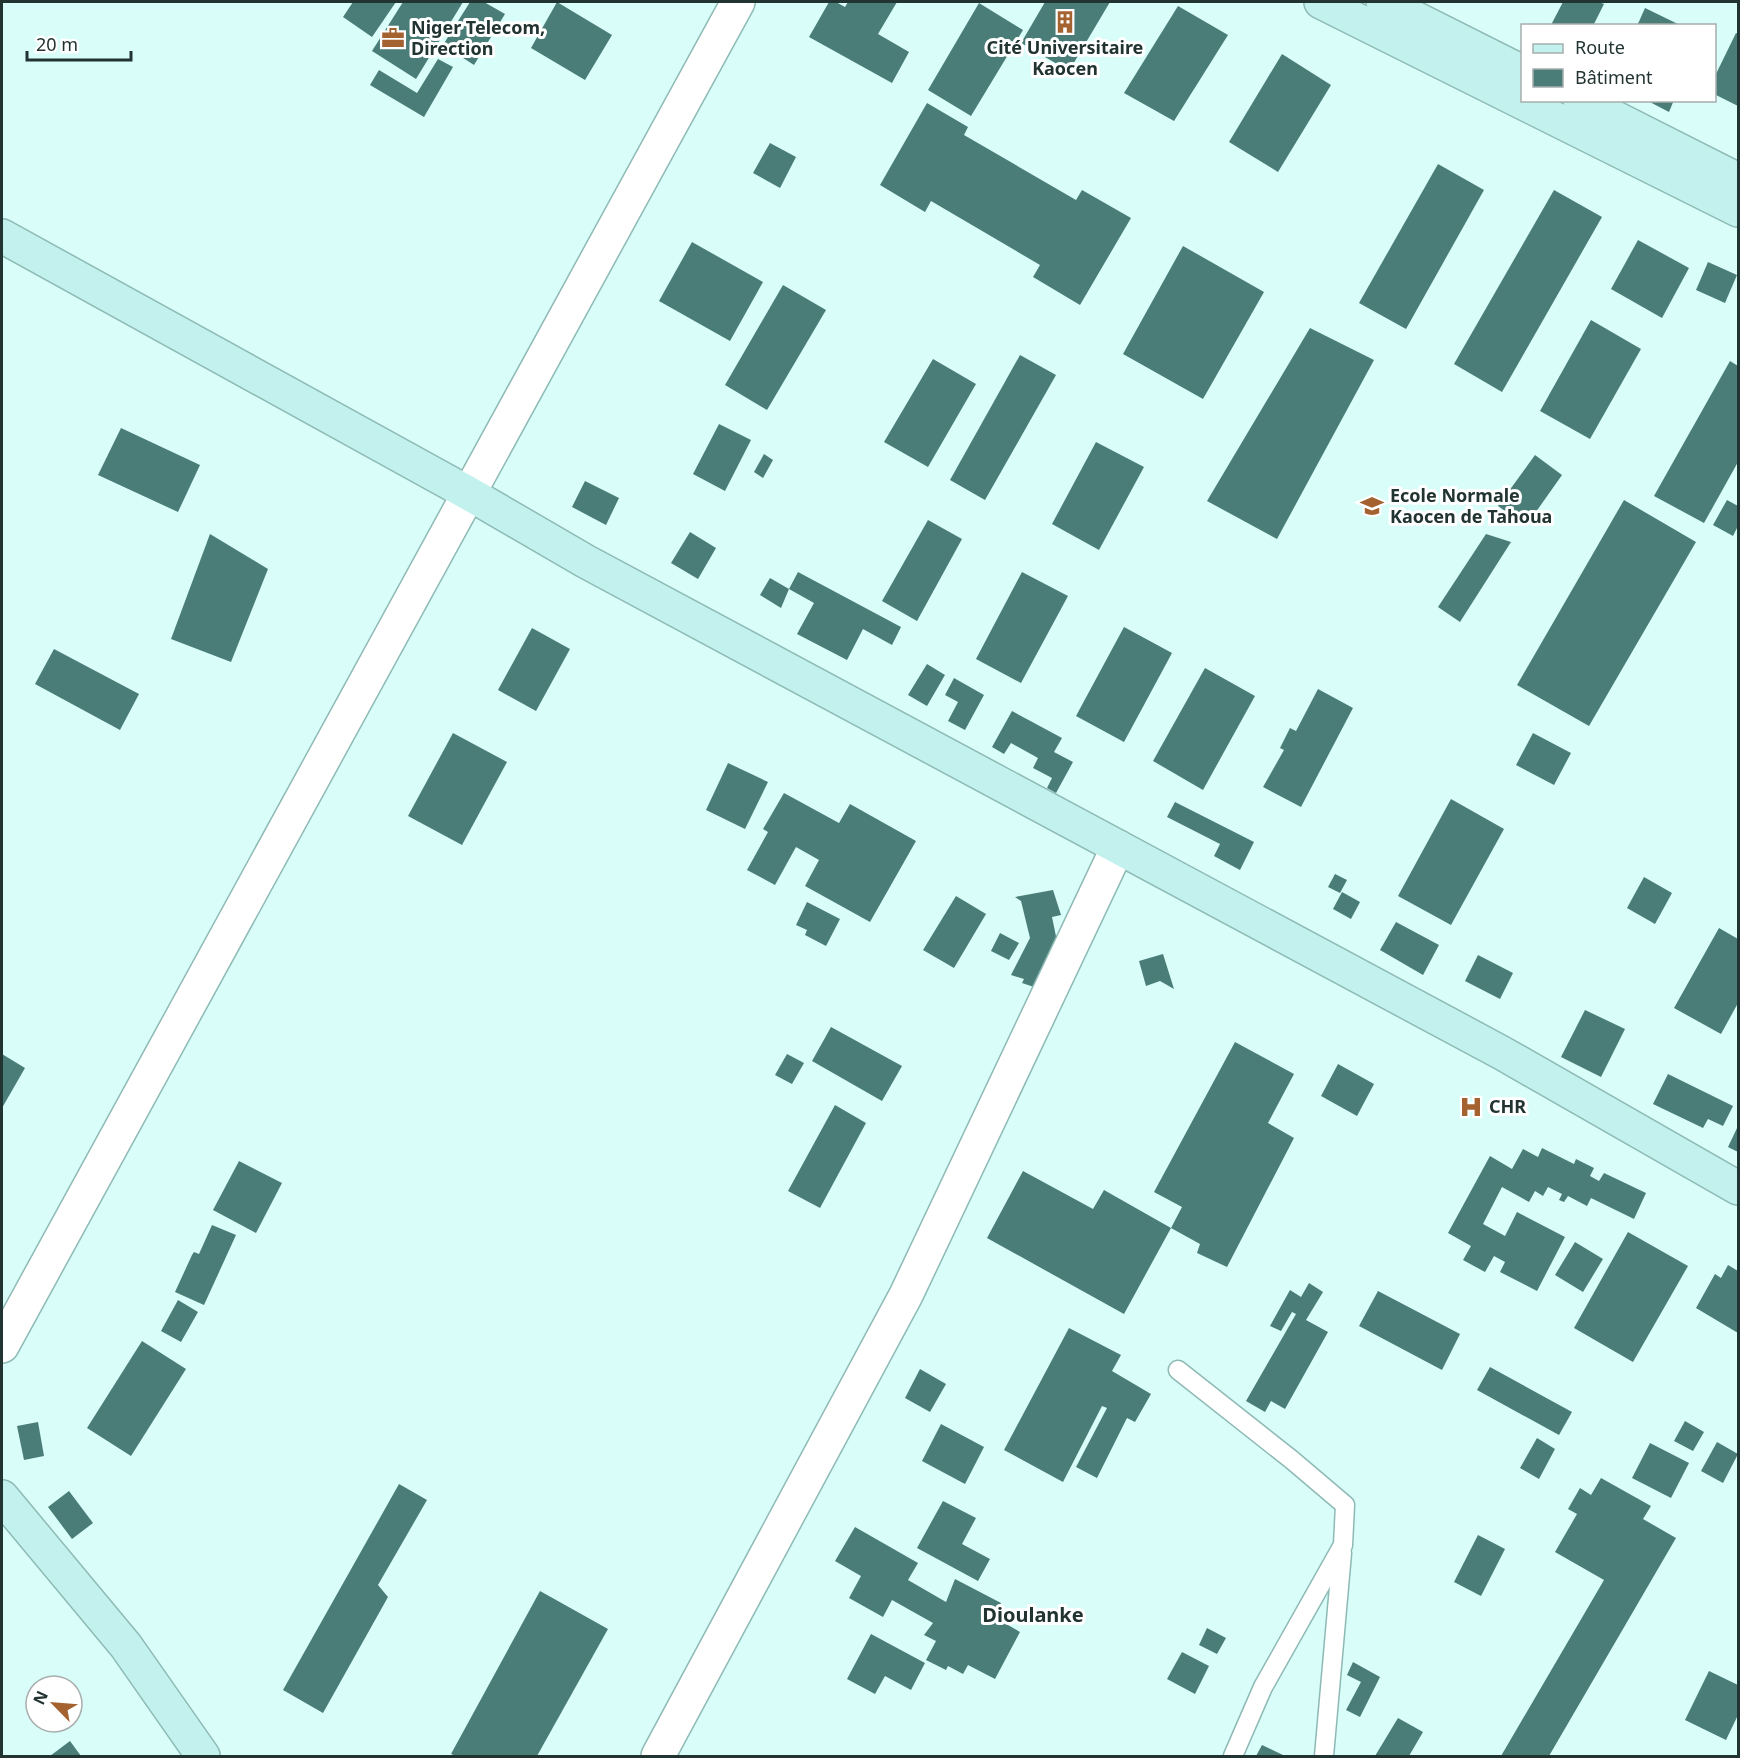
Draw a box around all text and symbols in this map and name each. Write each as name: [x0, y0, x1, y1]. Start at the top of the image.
building icon: Cité Universitaire Kaocen: [1052, 9, 1078, 35]
place label: Niger Telecom, Direction: [411, 15, 545, 60]
scale bar: [27, 24, 130, 62]
legend: [1521, 24, 1716, 102]
office icon: Niger Telecom, Direction: [380, 25, 406, 51]
text: 20 m: [36, 32, 78, 56]
place label: Cité Universitaire Kaocen: [987, 35, 1143, 80]
text: Route: [1575, 35, 1625, 59]
text: Bâtiment: [1575, 65, 1653, 89]
place label: Ecole Normale Kaocen de Tahoua: [1390, 483, 1552, 528]
school or university icon: Ecole Normale Kaocen de Tahoua: [1359, 493, 1385, 519]
hospital icon: CHR: [1458, 1094, 1484, 1120]
place label: CHR: [1489, 1094, 1526, 1118]
district label: Dioulanke: [982, 1601, 1084, 1628]
north arrow: [24, 1674, 84, 1734]
text: N: [28, 1687, 53, 1708]

